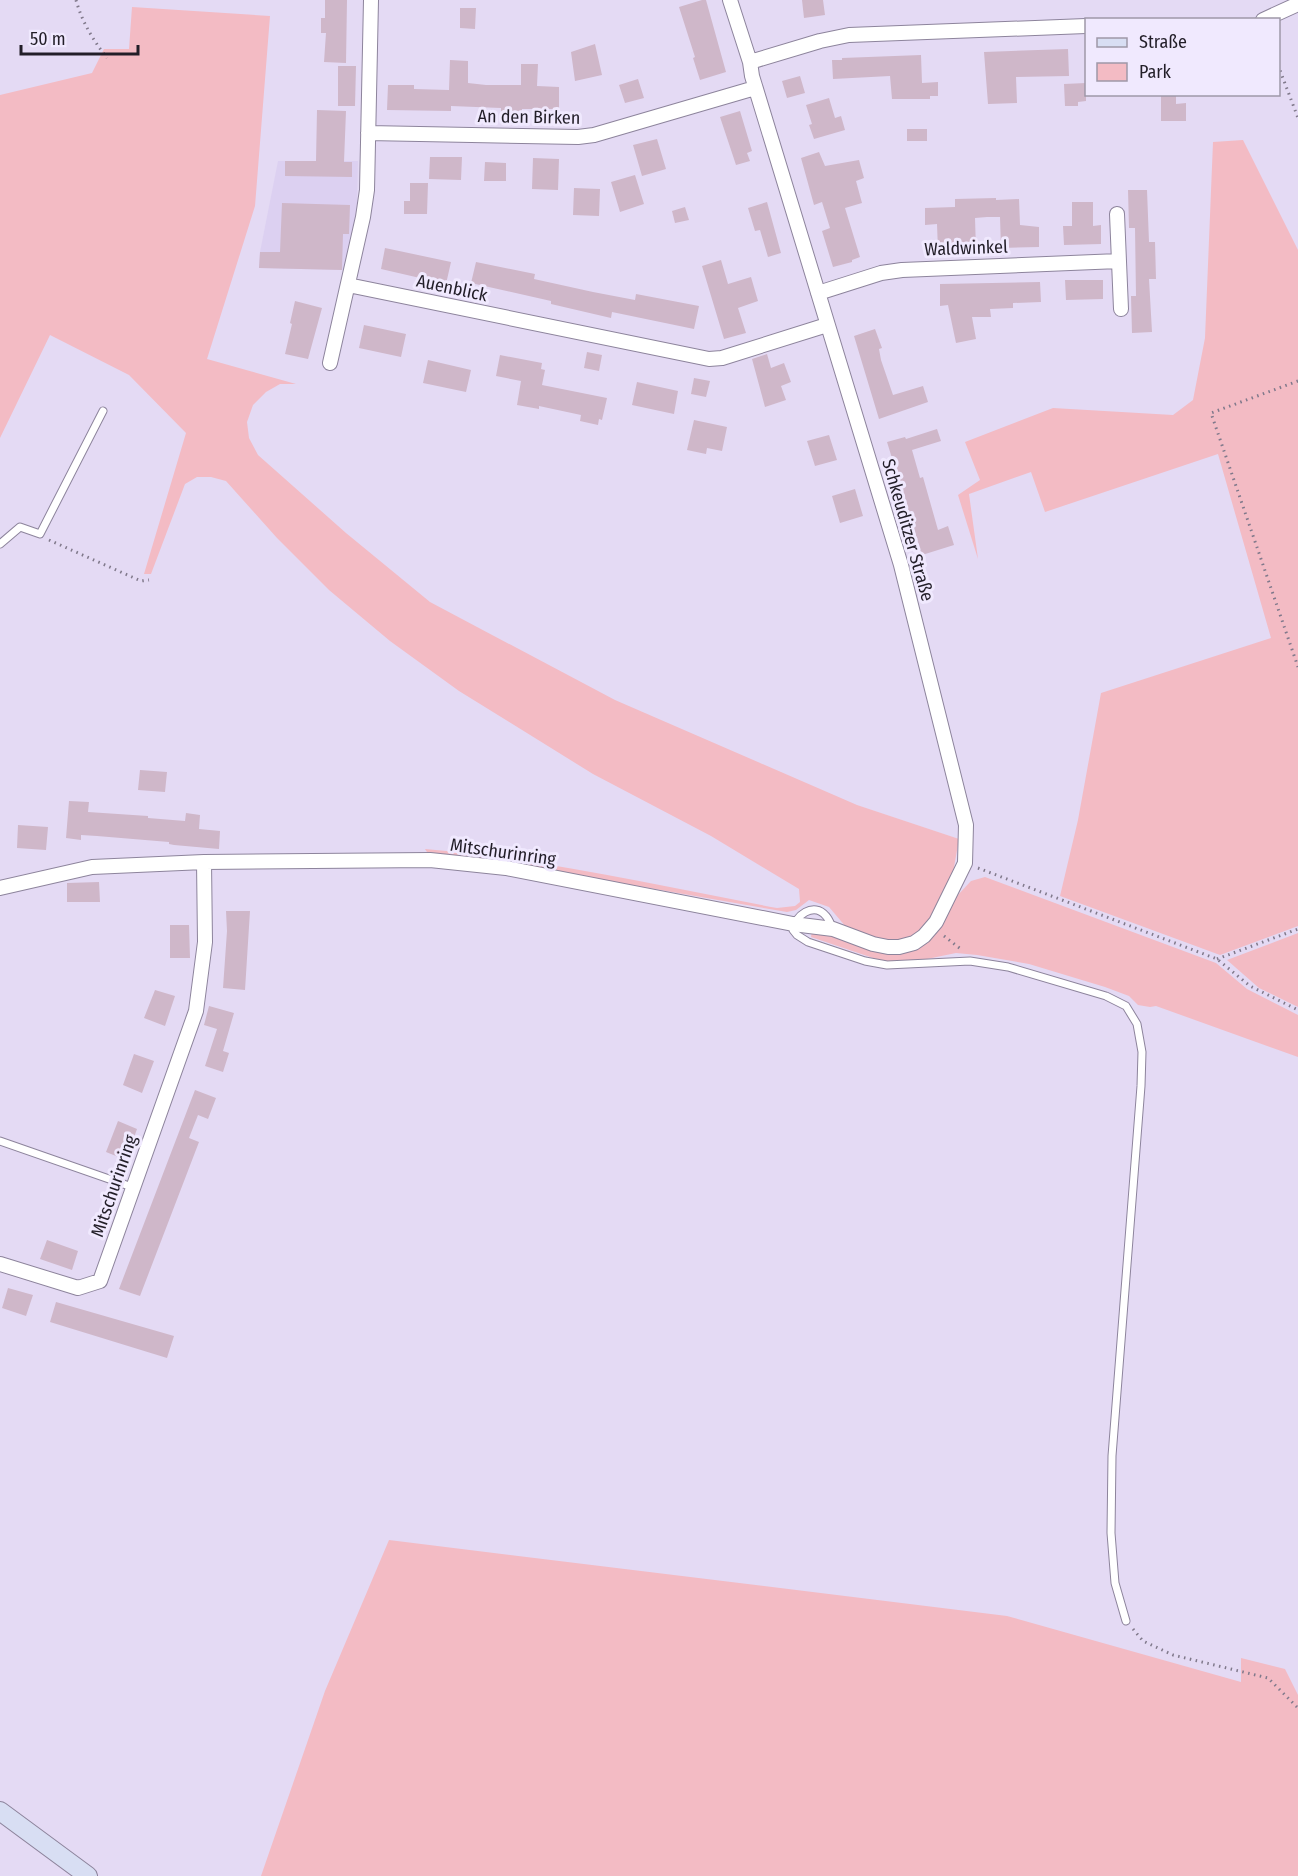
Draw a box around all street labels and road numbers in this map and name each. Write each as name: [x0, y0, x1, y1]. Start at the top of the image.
street label: An den Birken: [477, 105, 581, 129]
street label: Waldwinkel: [924, 236, 1008, 260]
street label: Auenblick: [414, 270, 490, 306]
street label: Schkeuditzer Straße: [877, 456, 939, 604]
street label: Mitschurinring: [449, 834, 558, 870]
street label: Mitschurinring: [86, 1132, 142, 1240]

